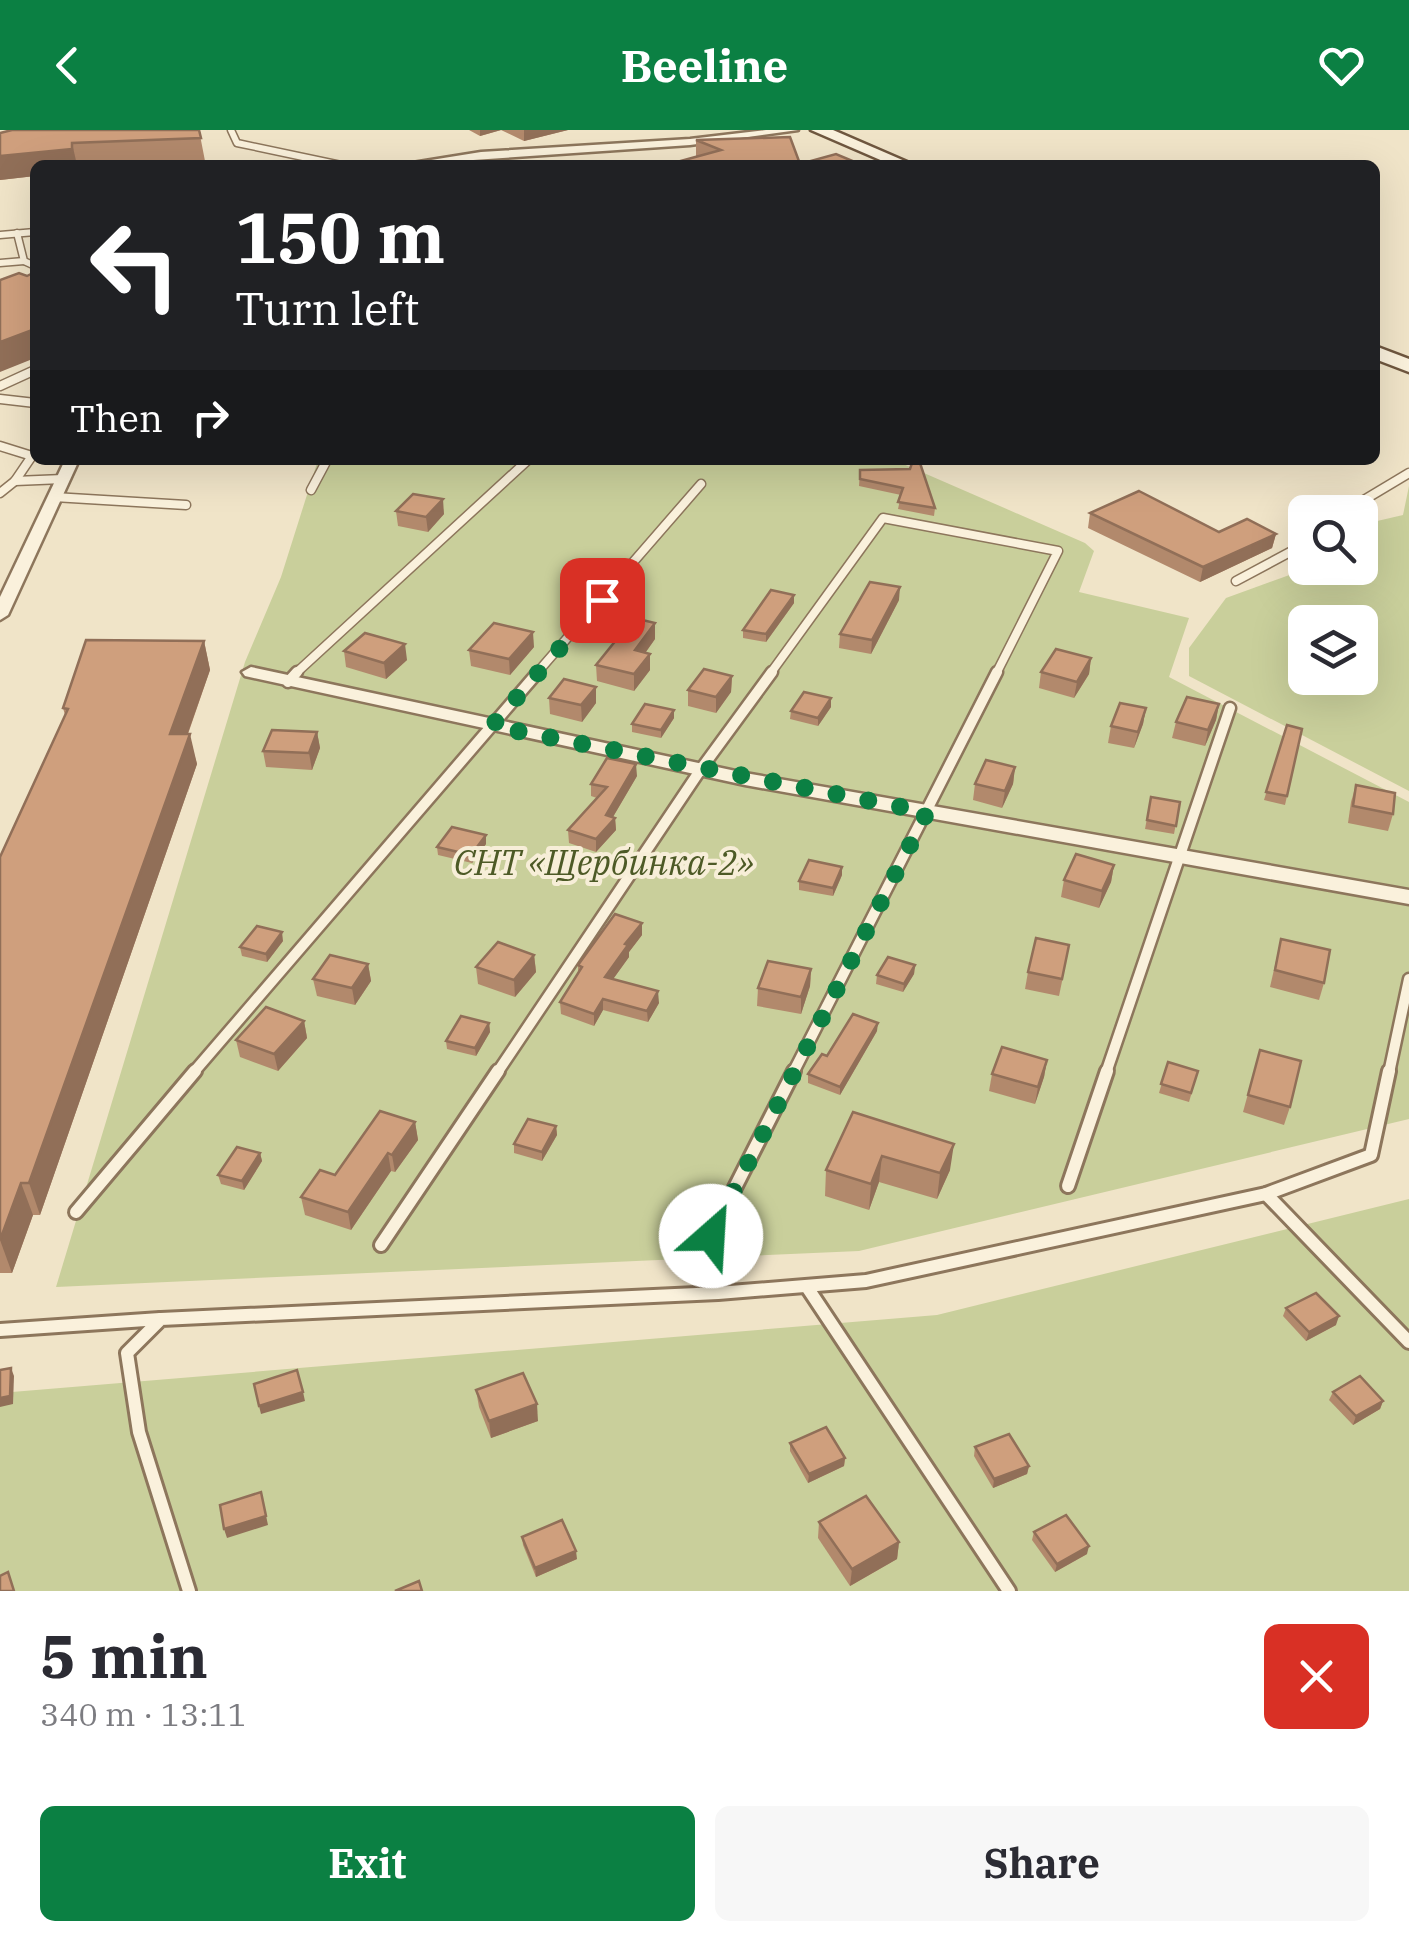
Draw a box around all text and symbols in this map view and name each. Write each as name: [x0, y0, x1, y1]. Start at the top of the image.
text: Beeline: [621, 36, 788, 94]
icon: back: [40, 38, 95, 93]
icon: heart: [1314, 38, 1369, 93]
text: 150 m: [235, 191, 445, 282]
icon: left: [70, 200, 200, 330]
text: Turn left: [235, 279, 419, 337]
icon: right: [183, 390, 238, 445]
text: Then: [70, 393, 163, 442]
map controls: [1288, 495, 1378, 695]
button: search: [1288, 495, 1378, 585]
pin: [560, 558, 645, 643]
icon: arrive: [575, 573, 630, 628]
button: layers: [1288, 605, 1378, 695]
park label: СНТ «Щербинка-2»: [454, 839, 754, 885]
position arrow: [659, 1184, 763, 1288]
text: 5 min: [40, 1616, 208, 1695]
button: close: [1264, 1624, 1369, 1729]
text: 340 m · 13:11: [40, 1693, 247, 1735]
button: Exit: [40, 1806, 695, 1921]
button: Share: [715, 1806, 1369, 1921]

